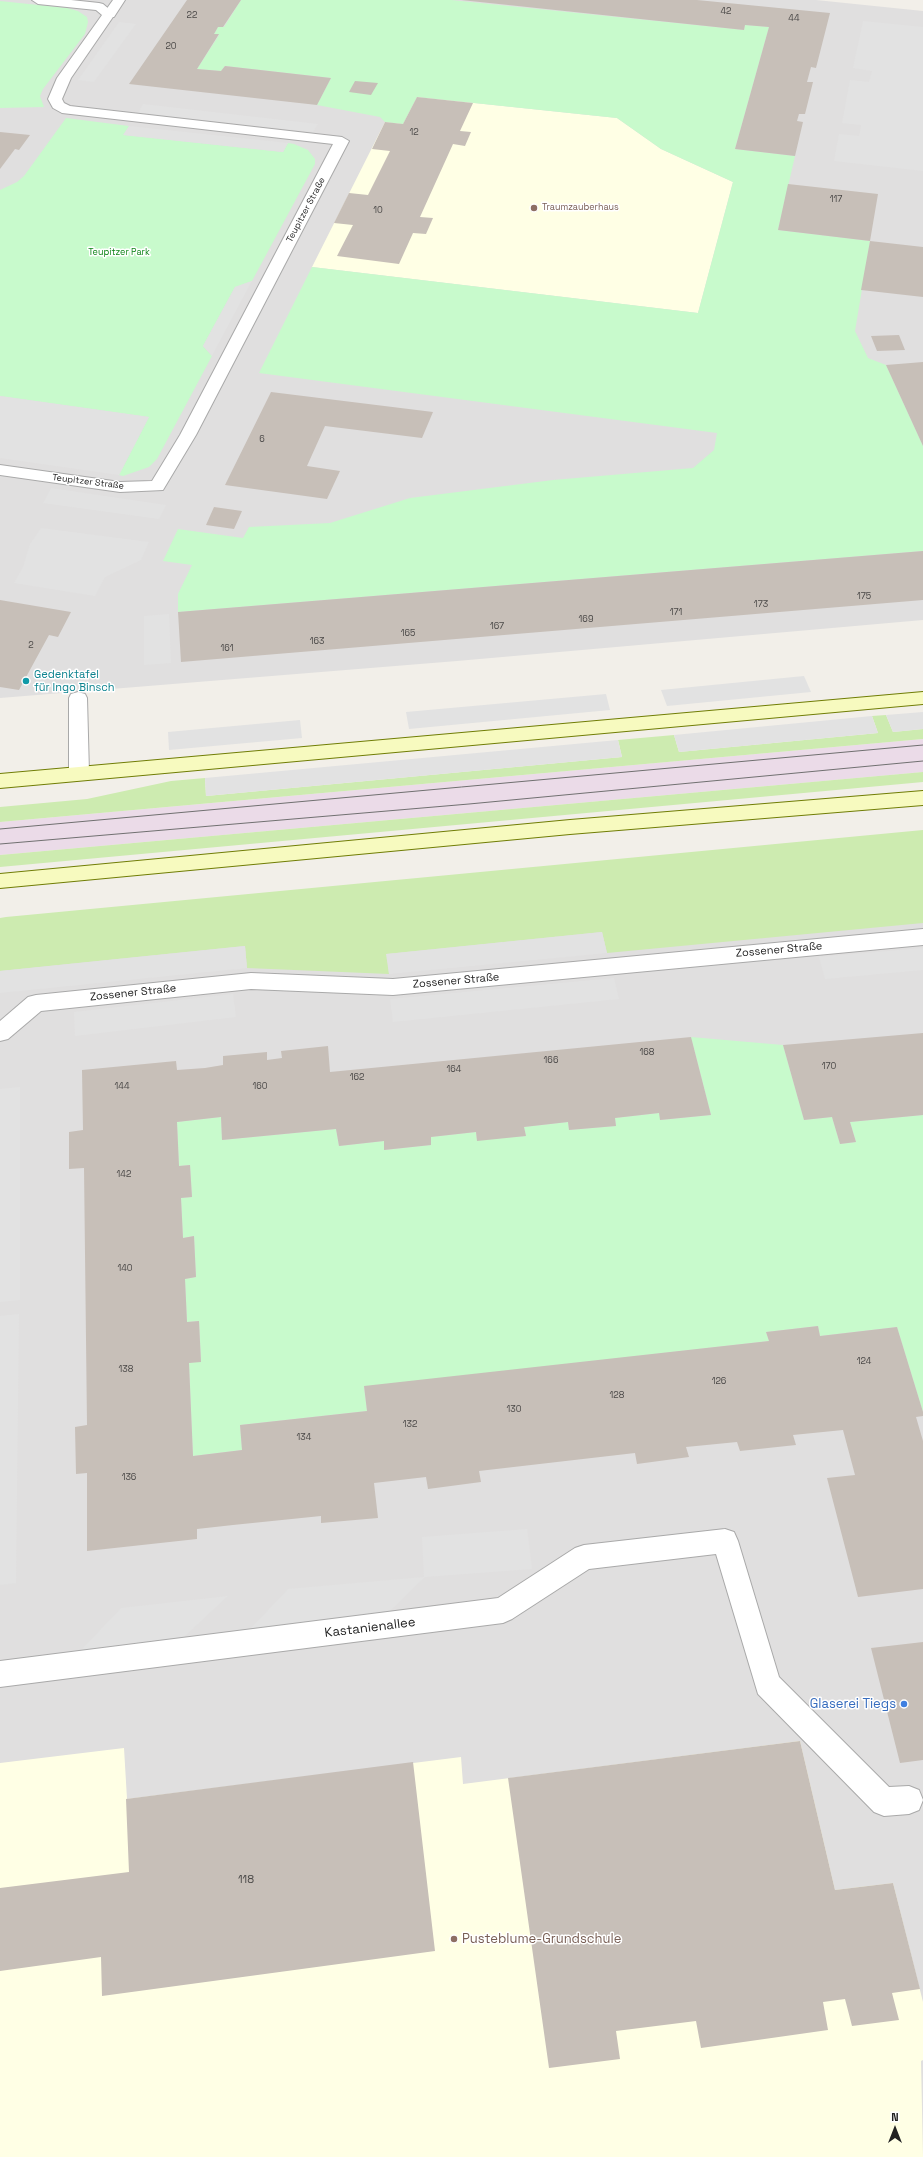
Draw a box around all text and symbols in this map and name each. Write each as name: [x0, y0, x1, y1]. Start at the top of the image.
house number: 42: [720, 7, 732, 17]
house number: 22: [187, 11, 197, 21]
house number: 44: [788, 14, 800, 24]
house number: 20: [165, 42, 177, 52]
house number: 12: [409, 128, 419, 138]
street label: Teupitzer Straße: [284, 176, 328, 244]
house number: 117: [830, 195, 842, 205]
marker: Traumzauberhaus: [529, 203, 539, 213]
place label: Traumzauberhaus: [542, 203, 619, 213]
house number: 10: [373, 206, 383, 216]
park label: Teupitzer Park: [88, 248, 150, 258]
house number: 6: [259, 435, 265, 445]
street label: Teupitzer Straße: [52, 472, 124, 492]
house number: 175: [857, 592, 871, 602]
house number: 173: [754, 600, 768, 610]
house number: 171: [670, 608, 682, 618]
house number: 169: [579, 615, 593, 625]
house number: 167: [490, 622, 504, 632]
house number: 165: [401, 629, 415, 639]
house number: 163: [310, 637, 324, 647]
house number: 2: [28, 641, 34, 651]
house number: 161: [220, 644, 234, 654]
place label: Gedenktafel für Ingo Binsch: [34, 668, 115, 694]
marker: Gedenktafel für Ingo Binsch: [21, 676, 31, 686]
street label: Zossener Straße: [735, 940, 823, 960]
street label: Zossener Straße: [412, 971, 500, 991]
street label: Zossener Straße: [89, 982, 177, 1004]
house number: 168: [640, 1048, 654, 1058]
house number: 166: [544, 1056, 558, 1066]
house number: 170: [822, 1062, 836, 1072]
house number: 164: [447, 1065, 461, 1075]
house number: 162: [350, 1073, 364, 1083]
house number: 144: [114, 1082, 130, 1092]
house number: 160: [252, 1082, 268, 1092]
house number: 142: [117, 1170, 131, 1180]
house number: 140: [117, 1264, 133, 1274]
house number: 124: [857, 1357, 871, 1367]
house number: 138: [119, 1365, 133, 1375]
house number: 126: [712, 1377, 726, 1387]
house number: 128: [610, 1391, 624, 1401]
house number: 130: [507, 1405, 521, 1415]
house number: 132: [403, 1420, 417, 1430]
house number: 134: [297, 1433, 311, 1443]
house number: 136: [122, 1473, 136, 1483]
street label: Kastanienallee: [324, 1615, 416, 1641]
place label: Glaserei Tiegs: [810, 1696, 896, 1712]
marker: Glaserei Tiegs: [899, 1699, 909, 1709]
house number: 118: [238, 1873, 254, 1887]
place label: Pusteblume-Grundschule: [462, 1931, 621, 1947]
marker: Pusteblume-Grundschule: [449, 1934, 459, 1944]
north arrow: [875, 2109, 915, 2149]
text: N: [891, 2110, 899, 2124]

